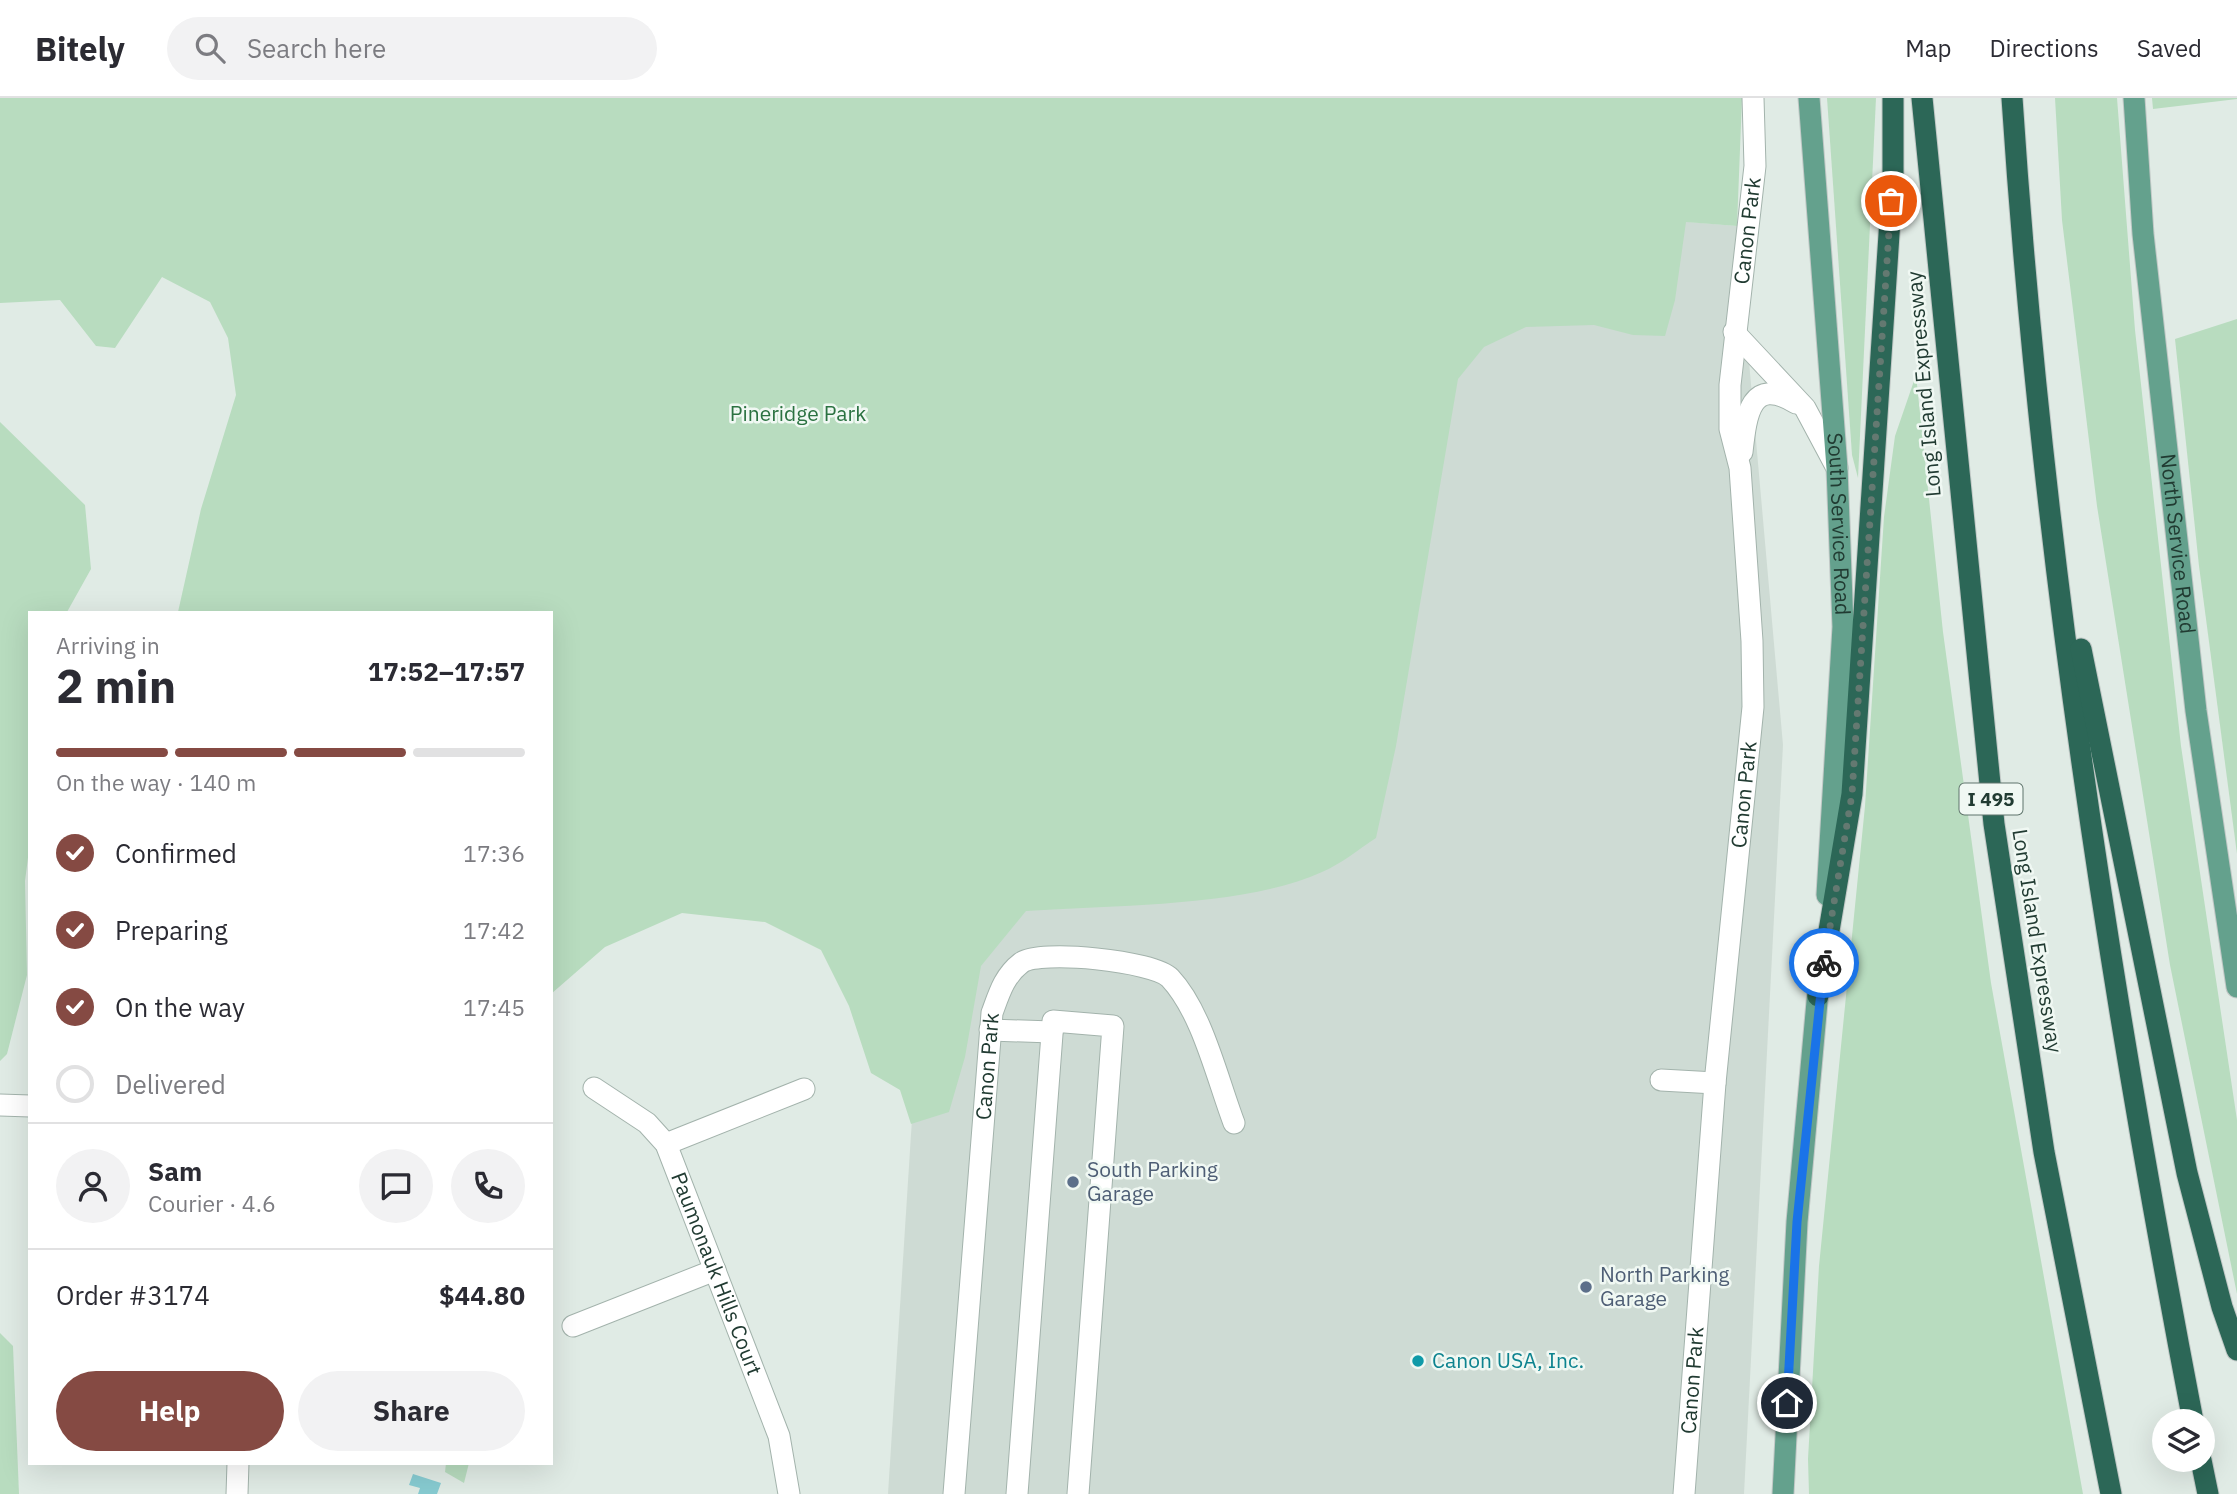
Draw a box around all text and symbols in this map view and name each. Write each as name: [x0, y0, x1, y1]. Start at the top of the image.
search box: [167, 17, 657, 80]
text: Bitely: [35, 27, 125, 70]
icon: search: [191, 29, 229, 67]
text: Search here: [247, 31, 386, 65]
text: Map: [1905, 32, 1951, 64]
text: Directions: [1989, 32, 2099, 64]
text: Saved: [2137, 32, 2202, 64]
pin: [1861, 171, 1921, 231]
street label: Canon Park: [1727, 176, 1767, 286]
icon: bag: [1872, 182, 1910, 220]
street label: Long Island Expressway: [1899, 270, 1947, 498]
park label: Pineridge Park: [730, 399, 866, 427]
street label: South Service Road: [1821, 432, 1858, 616]
street label: North Service Road: [2154, 452, 2202, 635]
text: Arriving in: [56, 630, 160, 660]
text: 17:52–17:57: [368, 654, 525, 688]
text: 2 min: [56, 656, 176, 716]
street label: Canon Park: [1724, 740, 1762, 849]
text: On the way · 140 m: [56, 767, 256, 797]
road number: I 495: [1960, 784, 2022, 814]
street label: Long Island Expressway: [2006, 827, 2070, 1055]
icon: check: [56, 834, 94, 872]
text: Confirmed: [115, 836, 237, 870]
text: 17:36: [463, 838, 525, 868]
icon: check: [56, 911, 94, 949]
text: Preparing: [115, 913, 228, 947]
text: 17:42: [463, 915, 525, 945]
courier: [1789, 928, 1859, 998]
icon: bike: [1805, 944, 1843, 982]
icon: check: [56, 988, 94, 1026]
text: On the way: [115, 990, 245, 1024]
text: 17:45: [463, 992, 525, 1022]
street label: Canon Park: [969, 1012, 1005, 1121]
text: Delivered: [115, 1067, 226, 1101]
button: person: [56, 1149, 130, 1223]
button: chat: [359, 1149, 433, 1223]
button: phone: [451, 1149, 525, 1223]
text: Sam: [148, 1154, 202, 1188]
place label: South Parking Garage: [1087, 1155, 1218, 1207]
street label: Paumonauk Hills Court: [665, 1168, 769, 1379]
marker: South Parking Garage: [1065, 1174, 1081, 1190]
text: Courier · 4.6: [148, 1188, 276, 1218]
place label: North Parking Garage: [1600, 1260, 1729, 1312]
text: Order #3174: [56, 1278, 210, 1312]
text: $44.80: [439, 1278, 525, 1312]
marker: North Parking Garage: [1578, 1279, 1594, 1295]
street label: Canon Park: [1674, 1326, 1710, 1435]
place label: Canon USA, Inc.: [1432, 1346, 1584, 1374]
marker: Canon USA, Inc.: [1410, 1353, 1426, 1369]
button: Help: [56, 1371, 284, 1451]
button: Share: [298, 1371, 525, 1451]
pin: [1757, 1373, 1817, 1433]
icon: home: [1768, 1384, 1806, 1422]
map controls: [2152, 1409, 2215, 1472]
button: layers: [2152, 1409, 2215, 1472]

